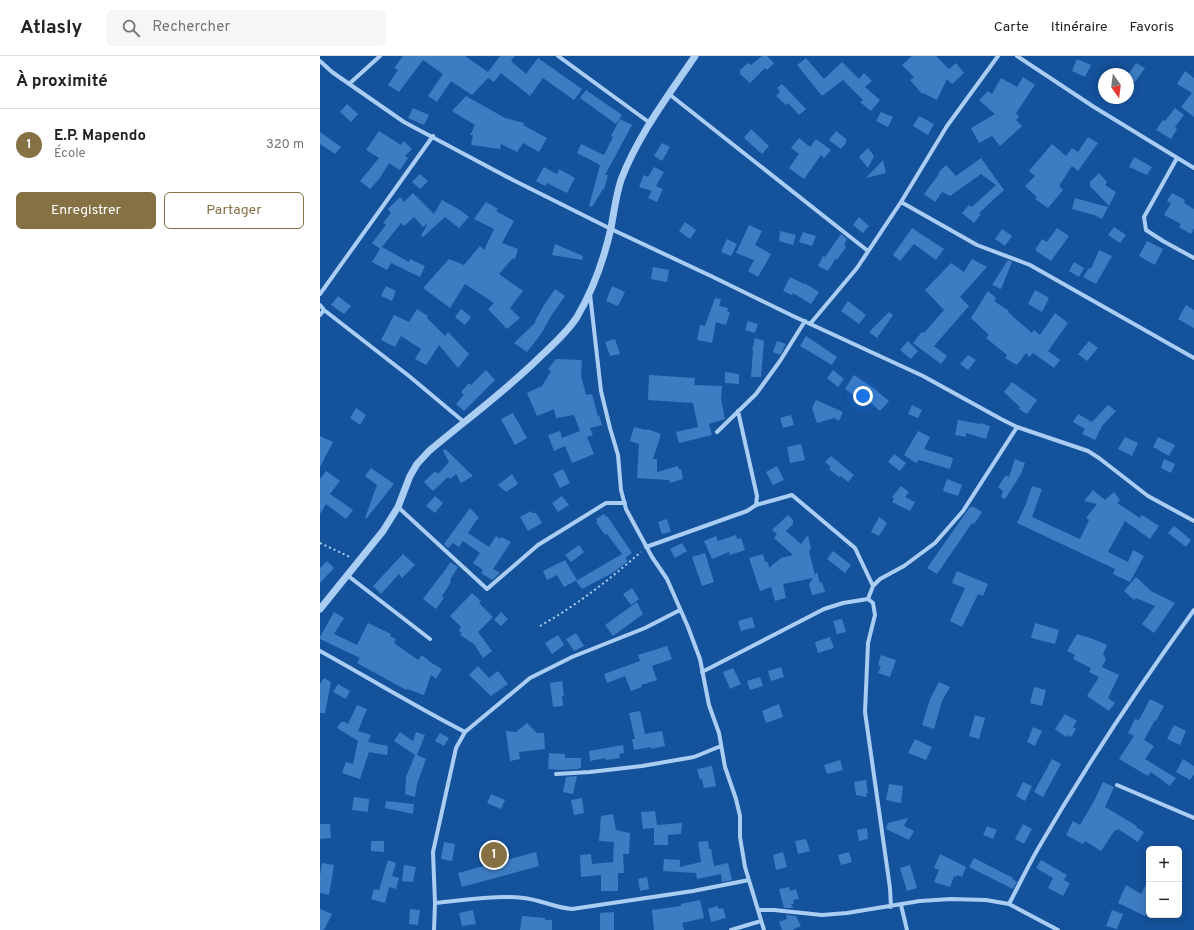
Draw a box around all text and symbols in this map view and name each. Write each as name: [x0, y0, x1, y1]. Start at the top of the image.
search box: [106, 10, 386, 46]
text: Atlasly: [20, 16, 82, 40]
icon: search: [120, 17, 142, 39]
text: Rechercher: [152, 18, 230, 37]
text: Carte: [994, 19, 1029, 36]
text: Itinéraire: [1051, 19, 1108, 36]
text: Favoris: [1130, 19, 1174, 36]
north arrow: [1098, 68, 1134, 104]
text: À proximité: [16, 71, 108, 93]
text: E.P. Mapendo: [54, 127, 146, 146]
text: 1: [26, 137, 32, 153]
text: 320 m: [266, 137, 304, 153]
text: École: [54, 146, 86, 162]
button: Enregistrer: [16, 192, 156, 229]
button: Partager: [164, 192, 304, 229]
your location: [853, 386, 873, 406]
pin: 1: [481, 840, 507, 870]
map controls: [1146, 846, 1182, 918]
button: +: [1146, 846, 1182, 882]
button: −: [1146, 882, 1182, 918]

